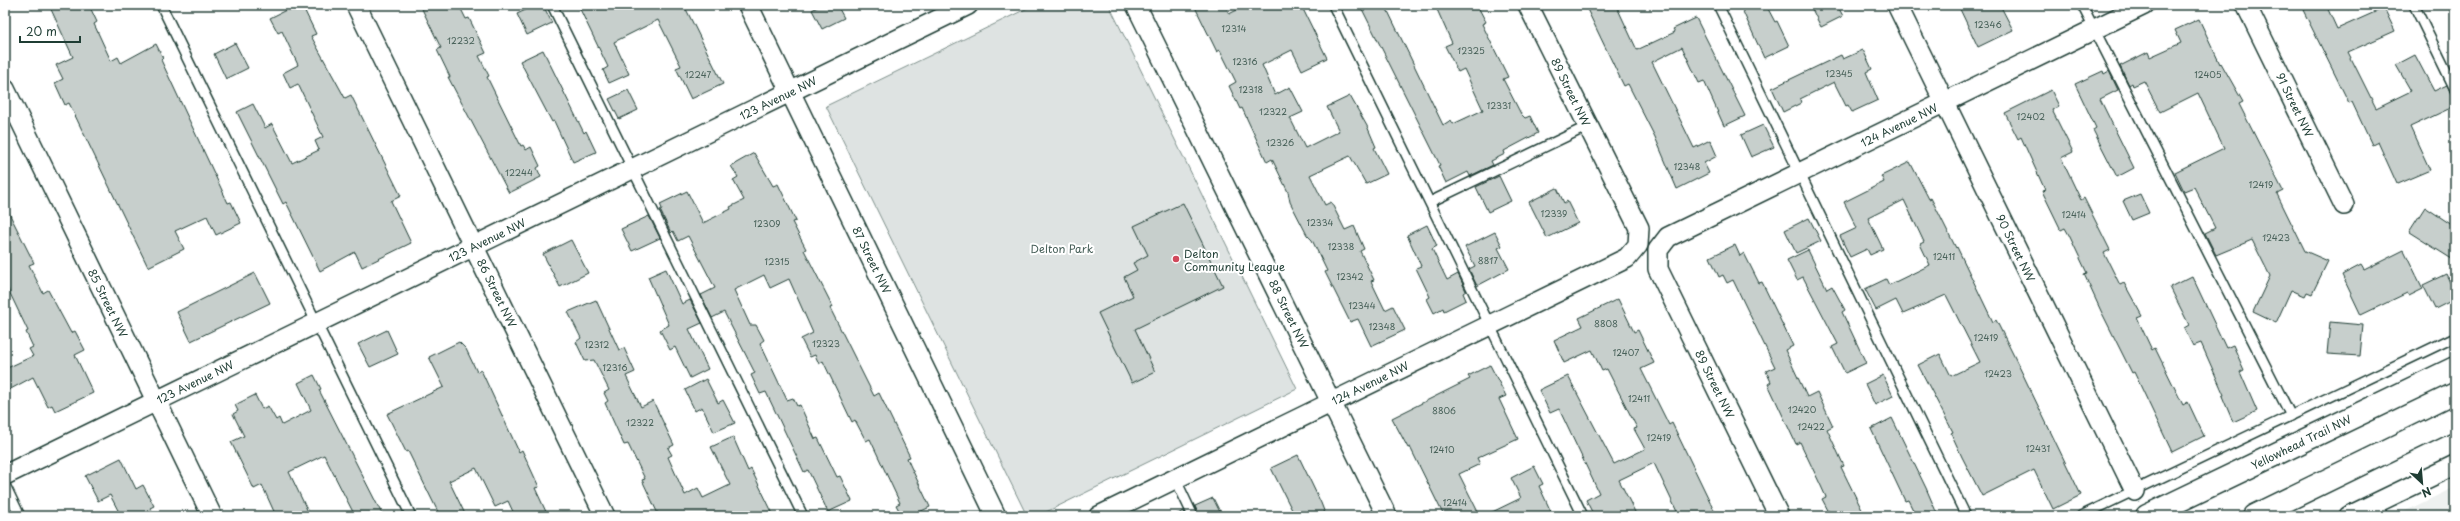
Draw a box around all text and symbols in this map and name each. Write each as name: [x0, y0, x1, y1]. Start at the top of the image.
house number: 12346: [1974, 17, 2002, 31]
scale bar: [20, 18, 80, 44]
house number: 12314: [1222, 21, 1246, 35]
text: 20 m: [26, 22, 57, 40]
house number: 12232: [447, 33, 475, 47]
house number: 12325: [1457, 43, 1485, 57]
house number: 12316: [1233, 54, 1257, 68]
street label: 89 Street NW: [1547, 55, 1595, 129]
house number: 12345: [1825, 66, 1853, 80]
house number: 12247: [685, 67, 711, 81]
house number: 12405: [2194, 67, 2222, 81]
street label: 91 Street NW: [2272, 70, 2318, 140]
street label: 123 Avenue NW: [737, 72, 820, 124]
house number: 12318: [1239, 82, 1263, 96]
house number: 12331: [1487, 98, 1511, 112]
street label: 124 Avenue NW: [1858, 99, 1941, 151]
house number: 12322: [1259, 104, 1287, 118]
house number: 12402: [2017, 109, 2045, 123]
house number: 12326: [1266, 135, 1294, 149]
house number: 12348: [1674, 159, 1700, 173]
house number: 12244: [505, 165, 533, 179]
house number: 12419: [2249, 177, 2273, 191]
house number: 12339: [1541, 206, 1567, 220]
house number: 12414: [2062, 207, 2086, 221]
street label: 90 Street NW: [1992, 211, 2040, 285]
street label: 123 Avenue NW: [446, 214, 529, 266]
house number: 12334: [1306, 215, 1334, 229]
house number: 12309: [754, 216, 780, 230]
street label: 87 Street NW: [848, 223, 896, 297]
house number: 12423: [2262, 230, 2290, 244]
house number: 12338: [1328, 239, 1354, 253]
park label: Delton Park: [1031, 240, 1094, 257]
place label: Delton Community League: [1184, 245, 1285, 275]
house number: 12411: [1933, 249, 1955, 263]
house number: 8817: [1478, 253, 1498, 267]
house number: 12315: [765, 254, 790, 268]
marker: Delton Community League: [1171, 254, 1181, 264]
street label: 86 Street NW: [473, 256, 521, 331]
street label: 85 Street NW: [84, 266, 132, 340]
house number: 12342: [1336, 269, 1364, 283]
street label: 88 Street NW: [1265, 277, 1313, 351]
house number: 12344: [1348, 298, 1376, 312]
house number: 8808: [1594, 316, 1618, 330]
house number: 12348: [1369, 319, 1395, 333]
house number: 12419: [1974, 330, 1998, 344]
house number: 12323: [812, 336, 840, 350]
house number: 12312: [584, 337, 610, 351]
house number: 12407: [1613, 345, 1639, 359]
street label: 89 Street NW: [1691, 347, 1739, 421]
street label: 123 Avenue NW: [154, 356, 237, 408]
street label: 124 Avenue NW: [1329, 357, 1412, 409]
house number: 12316: [603, 360, 627, 374]
house number: 12423: [1984, 366, 2012, 380]
house number: 12411: [1628, 391, 1650, 405]
house number: 12420: [1788, 402, 1817, 416]
house number: 8806: [1432, 403, 1456, 417]
street label: Yellowhead Trail NW: [2248, 410, 2354, 474]
house number: 12322: [626, 415, 654, 429]
house number: 12422: [1797, 419, 1825, 433]
house number: 12419: [1647, 430, 1671, 444]
house number: 12431: [2026, 441, 2050, 455]
house number: 12410: [1429, 442, 1455, 456]
north arrow: [2402, 463, 2442, 503]
text: N: [2419, 483, 2434, 502]
house number: 12414: [1443, 495, 1467, 509]

